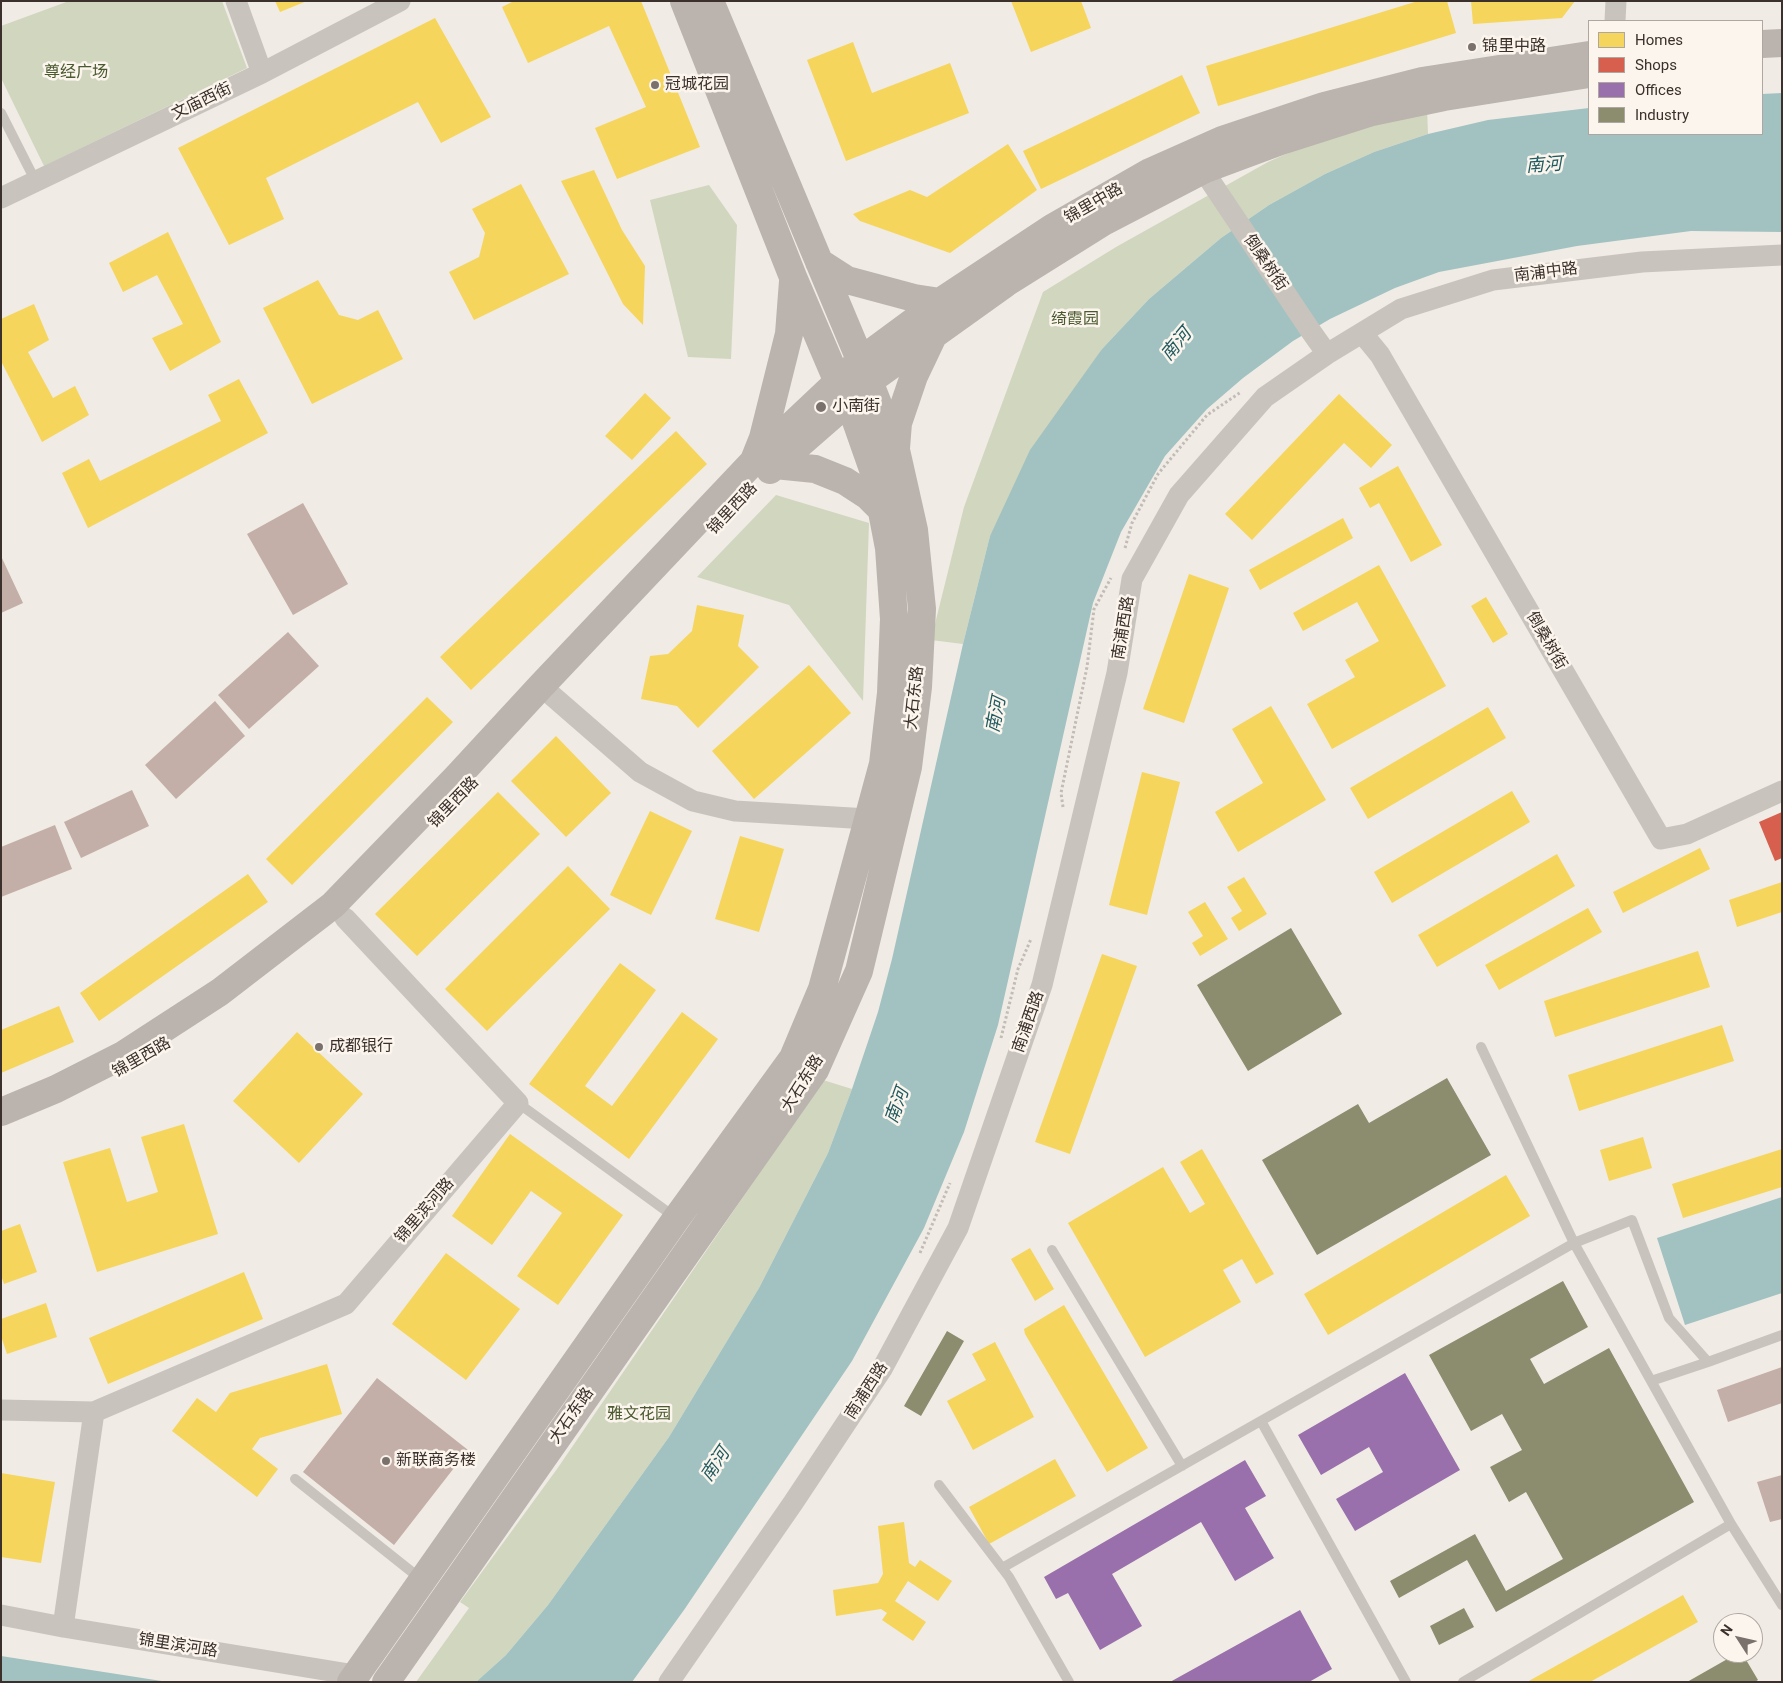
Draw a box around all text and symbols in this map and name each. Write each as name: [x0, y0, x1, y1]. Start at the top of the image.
legend: [1588, 20, 1763, 135]
text: Homes: [1635, 31, 1683, 49]
place label: 锦里中路: [1482, 37, 1546, 57]
marker: 锦里中路: [1466, 41, 1478, 53]
text: Shops: [1635, 56, 1677, 74]
park label: 尊经广场: [44, 63, 108, 83]
place label: 冠城花园: [665, 75, 729, 95]
street label: 文庙西街: [169, 79, 235, 125]
marker: 冠城花园: [649, 79, 661, 91]
text: Offices: [1635, 81, 1682, 99]
text: Industry: [1635, 106, 1689, 124]
water label: 南河: [1525, 154, 1563, 178]
street label: 锦里中路: [1061, 180, 1127, 228]
street label: 倒桑树街: [1239, 231, 1291, 295]
street label: 南浦中路: [1513, 260, 1579, 286]
park label: 绮霞园: [1051, 310, 1099, 330]
water label: 南河: [1157, 324, 1197, 366]
place label: 小南街: [832, 397, 880, 417]
marker: 小南街: [814, 400, 828, 414]
street label: 锦里西路: [704, 479, 762, 539]
street label: 南浦西路: [1110, 595, 1138, 661]
street label: 倒桑树街: [1522, 608, 1570, 674]
street label: 大石东路: [902, 665, 928, 731]
water label: 南河: [983, 695, 1011, 735]
street label: 锦里西路: [425, 773, 483, 833]
street label: 南浦西路: [1010, 989, 1048, 1055]
street label: 锦里西路: [109, 1034, 175, 1082]
place label: 成都银行: [329, 1037, 393, 1057]
marker: 成都银行: [313, 1041, 325, 1053]
street label: 大石东路: [778, 1052, 828, 1116]
water label: 南河: [882, 1085, 914, 1127]
street label: 锦里滨河路: [392, 1175, 458, 1247]
street label: 南浦西路: [842, 1359, 892, 1423]
street label: 大石东路: [546, 1384, 598, 1448]
park label: 雅文花园: [607, 1405, 671, 1425]
water label: 南河: [697, 1444, 735, 1486]
place label: 新联商务楼: [396, 1451, 476, 1471]
marker: 新联商务楼: [380, 1455, 392, 1467]
north arrow: [1713, 1613, 1763, 1663]
text: N: [1717, 1621, 1736, 1639]
street label: 锦里滨河路: [137, 1630, 219, 1662]

